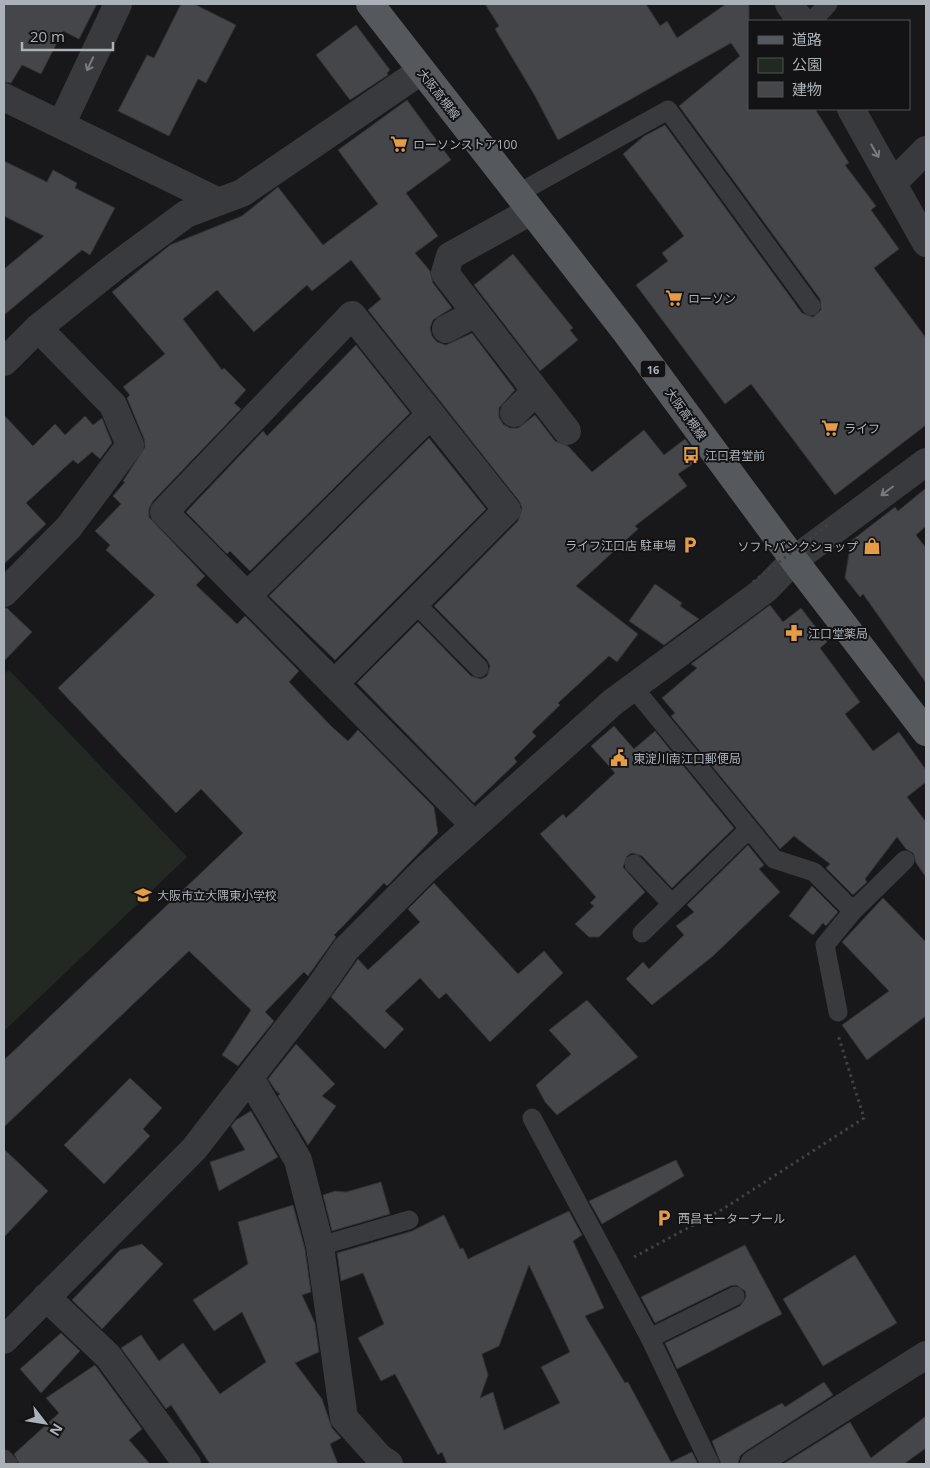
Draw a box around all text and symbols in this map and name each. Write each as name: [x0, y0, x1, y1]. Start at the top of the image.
scale bar: [22, 20, 114, 52]
legend: [748, 20, 910, 110]
text: 20 m: [30, 26, 65, 46]
text: 道路: [792, 29, 822, 49]
text: 公園: [792, 54, 822, 74]
one-way arrow: [85, 56, 94, 71]
street label: 大阪高槻線: [414, 65, 464, 123]
text: 建物: [792, 79, 822, 99]
supermarket icon: ローソンストア100: [389, 134, 409, 154]
place label: ローソンストア100: [413, 136, 517, 153]
one-way arrow: [870, 144, 880, 159]
supermarket icon: ローソン: [664, 288, 684, 308]
place label: ローソン: [688, 290, 736, 307]
road number: 16: [640, 360, 666, 378]
street label: 大阪高槻線: [661, 385, 711, 443]
supermarket icon: ライフ: [820, 418, 840, 438]
place label: ライフ: [844, 420, 880, 437]
bus stop icon: 江口君堂前: [681, 445, 701, 465]
place label: 江口君堂前: [705, 447, 765, 464]
one-way arrow: [881, 485, 894, 496]
parking icon: ライフ江口店 駐車場: [680, 535, 700, 555]
shop icon: ソフトバンクショップ: [862, 536, 882, 556]
place label: ライフ江口店 駐車場: [565, 537, 676, 554]
place label: ソフトバンクショップ: [737, 538, 858, 555]
pharmacy icon: 江口堂薬局: [784, 623, 804, 643]
place label: 江口堂薬局: [808, 625, 868, 642]
public building icon: 東淀川南江口郵便局: [609, 748, 629, 768]
place label: 東淀川南江口郵便局: [633, 750, 741, 767]
school or university icon: 大阪市立大隅東小学校: [133, 885, 153, 905]
place label: 大阪市立大隅東小学校: [157, 887, 277, 904]
parking icon: 西昌モータープール: [654, 1208, 674, 1228]
place label: 西昌モータープール: [678, 1210, 785, 1227]
north arrow: [20, 1398, 70, 1448]
text: N: [45, 1420, 68, 1440]

